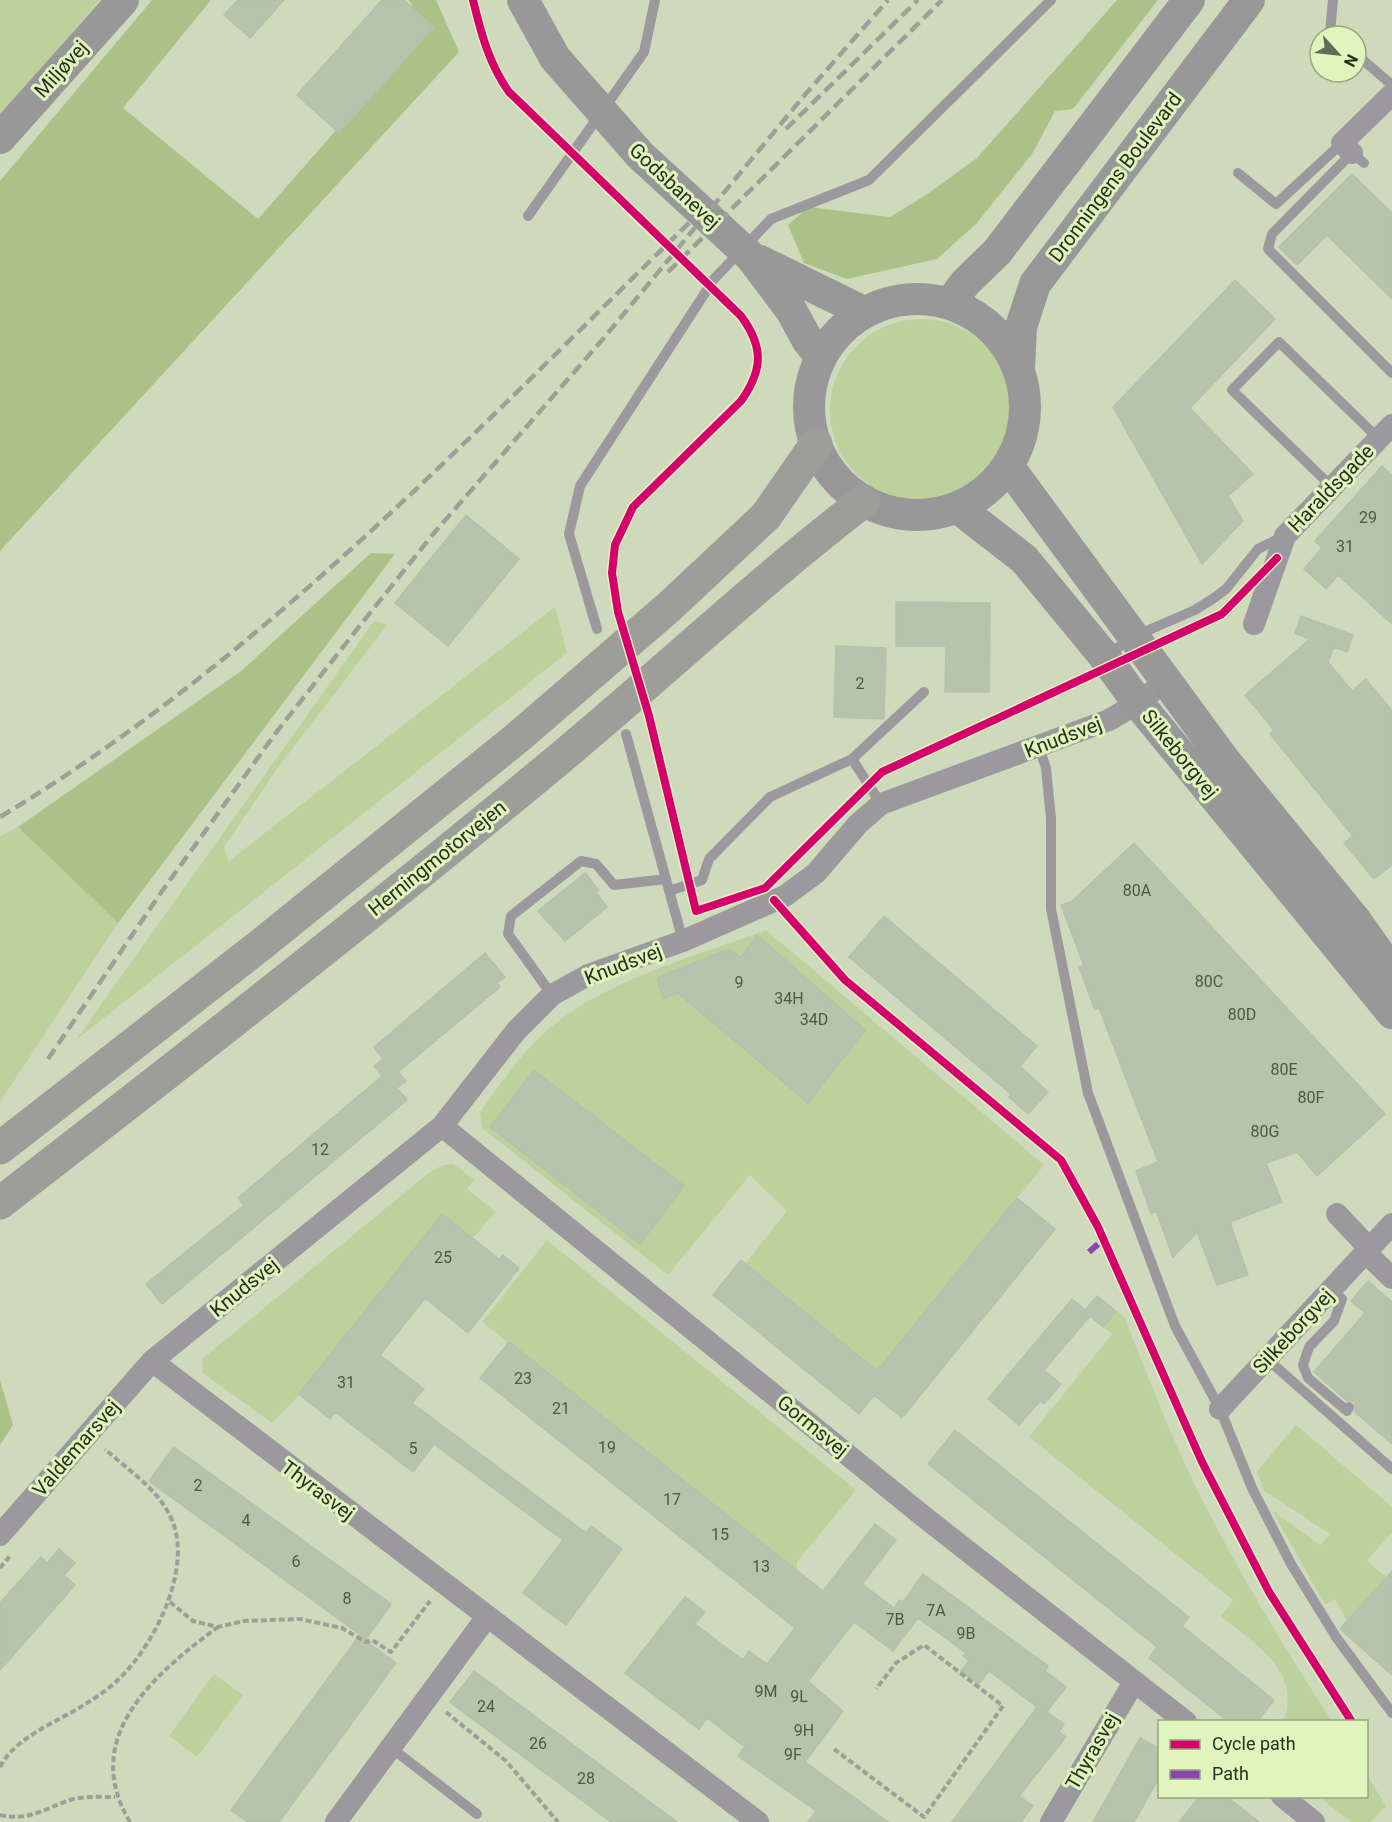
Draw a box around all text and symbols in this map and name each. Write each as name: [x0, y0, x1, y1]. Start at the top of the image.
north arrow: [1308, 24, 1368, 84]
street label: Miljøvej: [29, 36, 93, 102]
text: N: [1340, 51, 1362, 70]
street label: Dronningens Boulevard: [1043, 88, 1187, 266]
street label: Godsbanevej: [625, 138, 725, 234]
street label: Haraldsgade: [1283, 439, 1379, 537]
house number: 29: [1359, 508, 1377, 527]
house number: 31: [1336, 537, 1354, 556]
house number: 2: [856, 674, 865, 693]
street label: Silkeborgvej: [1137, 705, 1223, 803]
street label: Knudsvej: [1021, 711, 1105, 763]
street label: Herningmotorvejen: [363, 795, 511, 921]
house number: 80A: [1123, 881, 1152, 900]
street label: Knudsvej: [581, 938, 665, 990]
house number: 80C: [1195, 972, 1223, 991]
house number: 9: [735, 973, 744, 992]
house number: 34H: [774, 989, 804, 1008]
house number: 80D: [1228, 1005, 1256, 1024]
house number: 34D: [800, 1010, 828, 1029]
house number: 80E: [1270, 1060, 1298, 1079]
house number: 80F: [1298, 1088, 1325, 1107]
house number: 80G: [1251, 1122, 1279, 1141]
house number: 12: [311, 1140, 329, 1159]
house number: 25: [434, 1248, 452, 1267]
street label: Knudsvej: [205, 1252, 283, 1322]
street label: Silkeborgvej: [1248, 1283, 1338, 1379]
house number: 23: [514, 1369, 532, 1388]
house number: 31: [337, 1373, 355, 1392]
street label: Gormsvej: [773, 1390, 853, 1462]
street label: Valdemarsvej: [27, 1395, 125, 1501]
house number: 21: [552, 1399, 570, 1418]
house number: 19: [598, 1438, 616, 1457]
house number: 5: [409, 1439, 418, 1458]
street label: Thyrasvej: [277, 1455, 359, 1525]
house number: 2: [194, 1476, 203, 1495]
house number: 17: [663, 1490, 681, 1509]
house number: 4: [242, 1511, 251, 1530]
house number: 15: [711, 1525, 729, 1544]
house number: 6: [292, 1552, 301, 1571]
house number: 13: [752, 1557, 770, 1576]
house number: 8: [343, 1589, 352, 1608]
house number: 7A: [926, 1601, 946, 1620]
house number: 7B: [886, 1610, 905, 1629]
house number: 9B: [957, 1624, 976, 1643]
house number: 9M: [755, 1682, 777, 1701]
house number: 9L: [790, 1687, 808, 1706]
house number: 24: [477, 1697, 495, 1716]
street label: Thyrasvej: [1060, 1708, 1124, 1794]
legend: [1158, 1720, 1368, 1798]
house number: 9H: [794, 1721, 814, 1740]
text: Cycle path: [1212, 1733, 1296, 1754]
house number: 26: [529, 1734, 547, 1753]
house number: 9F: [784, 1745, 802, 1764]
text: Path: [1212, 1763, 1249, 1784]
house number: 28: [577, 1769, 595, 1788]

